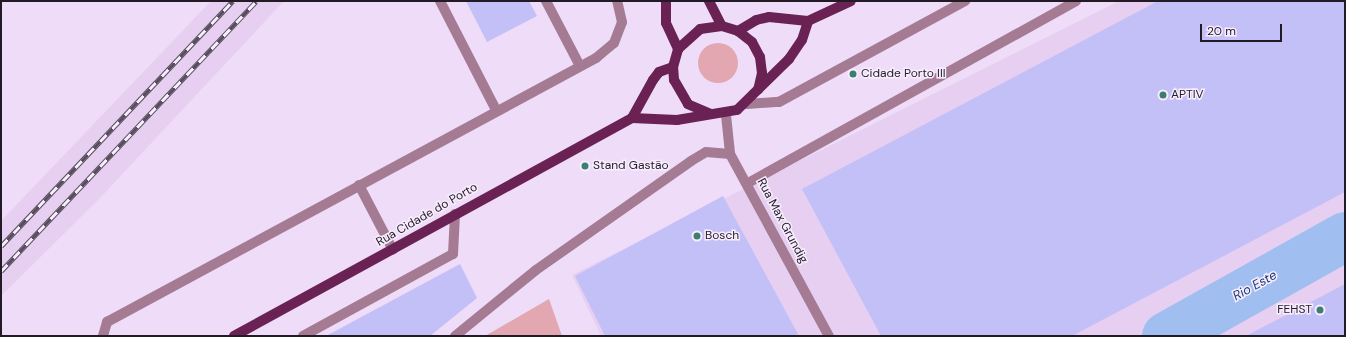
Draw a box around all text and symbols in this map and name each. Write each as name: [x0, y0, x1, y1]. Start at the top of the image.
scale bar: [1202, 16, 1284, 42]
text: 20 m: [1207, 23, 1236, 39]
place label: Cidade Porto III: [861, 67, 946, 81]
marker: Cidade Porto III: [848, 69, 858, 79]
place label: APTIV: [1171, 88, 1203, 102]
marker: APTIV: [1158, 90, 1168, 100]
place label: Stand Gastāo: [593, 159, 669, 173]
marker: Stand Gastāo: [580, 161, 590, 171]
street label: Rua Max Grundig: [754, 176, 810, 266]
street label: Rua Cidade do Porto: [374, 180, 480, 250]
place label: Bosch: [705, 229, 739, 243]
marker: Bosch: [692, 231, 702, 241]
water label: Rio Este: [1230, 268, 1280, 304]
place label: FEHST: [1277, 303, 1312, 317]
marker: FEHST: [1315, 305, 1325, 315]

